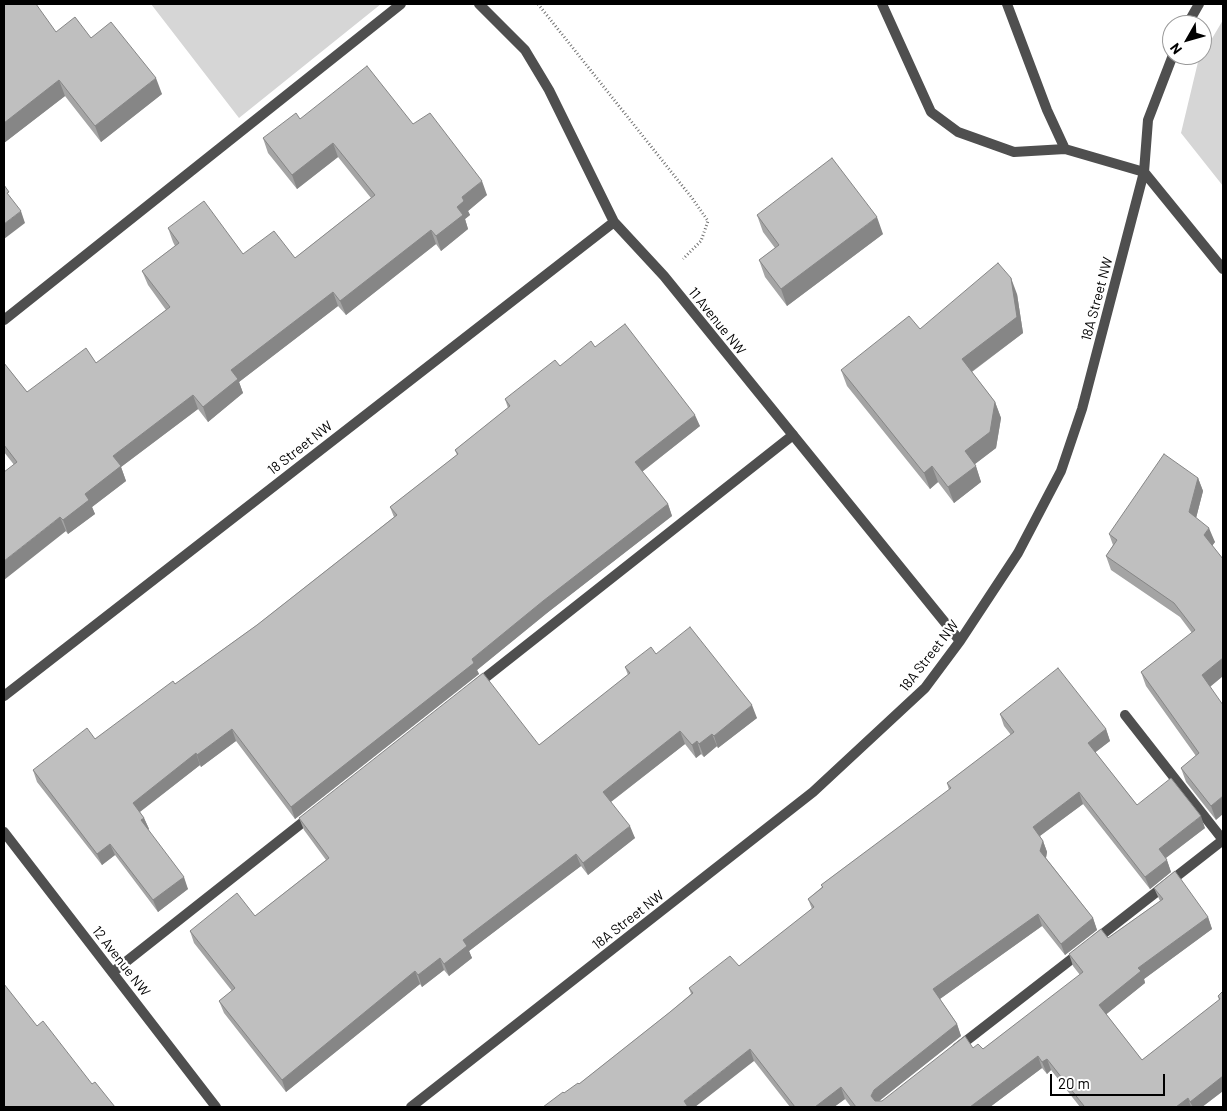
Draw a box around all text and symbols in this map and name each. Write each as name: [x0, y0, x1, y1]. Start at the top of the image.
north arrow: [1162, 15, 1212, 65]
text: N: [1166, 40, 1185, 58]
street label: 18A Street NW: [1078, 255, 1116, 343]
street label: 11 Avenue NW: [685, 284, 749, 358]
street label: 18 Street NW: [264, 417, 336, 479]
street label: 18A Street NW: [896, 617, 962, 695]
street label: 18A Street NW: [589, 887, 667, 953]
street label: 12 Avenue NW: [88, 923, 154, 999]
scale bar: [1052, 1064, 1167, 1096]
text: 20 m: [1058, 1074, 1090, 1092]

